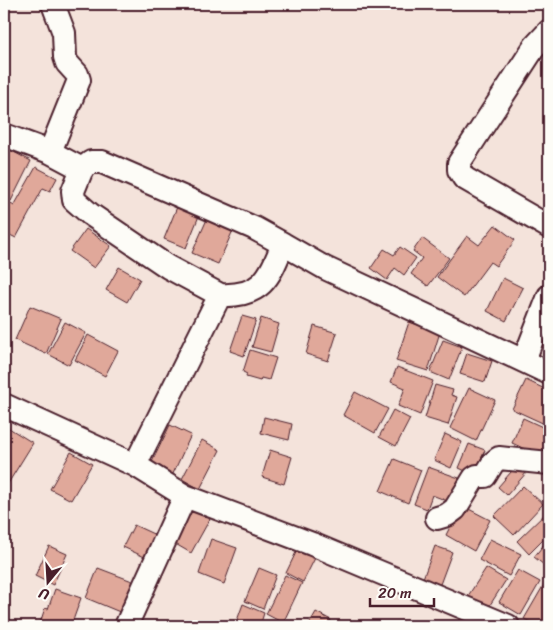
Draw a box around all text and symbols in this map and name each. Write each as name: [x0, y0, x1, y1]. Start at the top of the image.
north arrow: [22, 558, 72, 608]
scale bar: [370, 575, 434, 607]
text: U: [35, 580, 52, 607]
text: 20 m: [378, 580, 412, 606]

